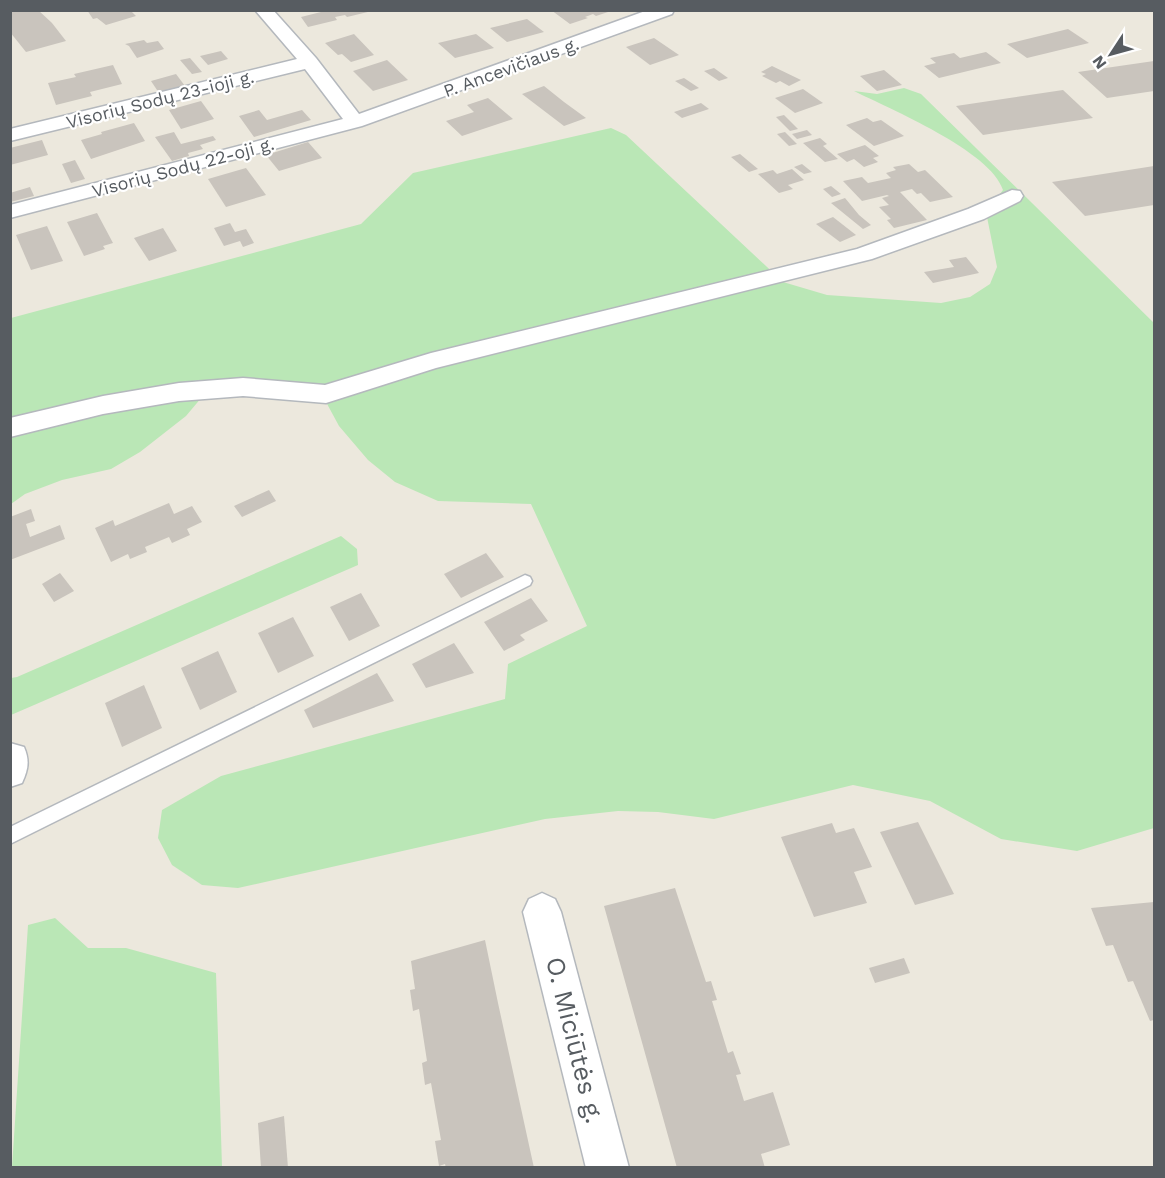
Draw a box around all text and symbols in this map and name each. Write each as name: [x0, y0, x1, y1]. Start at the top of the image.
north arrow: [1081, 24, 1141, 84]
street label: P. Ancevičiaus g.: [440, 33, 582, 101]
text: N: [1088, 52, 1110, 73]
street label: Visorių Sodų 23-ioji g.: [64, 65, 256, 133]
street label: Visorių Sodų 22-oji g.: [90, 133, 276, 201]
street label: O. Miciūtės g.: [540, 954, 610, 1126]

